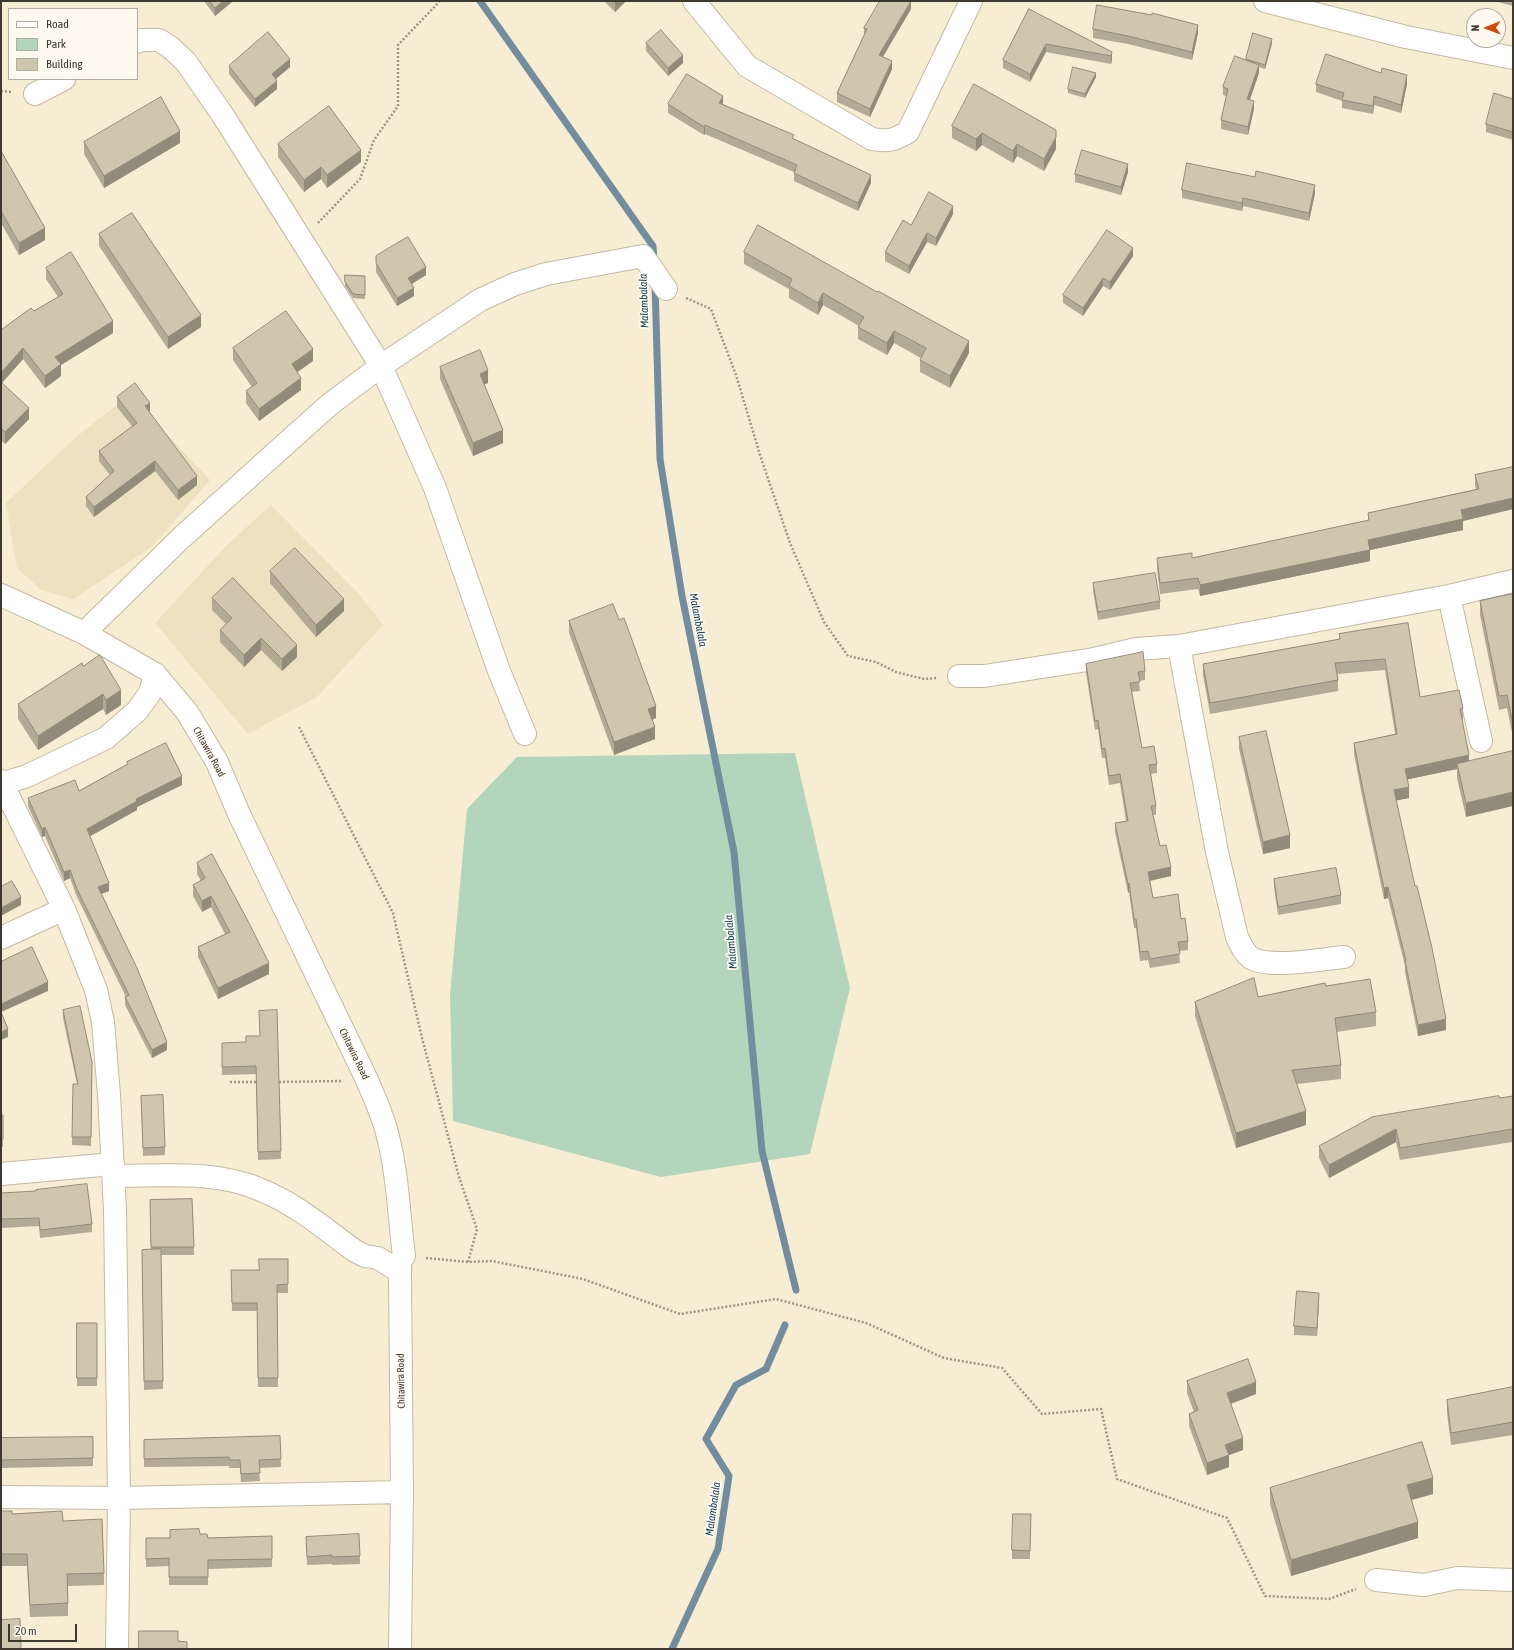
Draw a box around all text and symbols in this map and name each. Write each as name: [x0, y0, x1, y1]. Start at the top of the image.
legend: [8, 8, 138, 80]
north arrow: [1466, 8, 1506, 48]
text: Road: [46, 17, 69, 31]
text: N: [1469, 25, 1481, 32]
text: Park: [46, 37, 66, 51]
text: Building: [46, 57, 83, 71]
water label: Malambalala: [636, 274, 652, 328]
water label: Malambalala: [686, 592, 710, 648]
street label: Chitawira Road: [190, 725, 228, 779]
water label: Malambalala: [722, 914, 740, 970]
street label: Chitawira Road: [336, 1027, 372, 1081]
street label: Chitawira Road: [395, 1353, 407, 1409]
water label: Malambalala: [703, 1481, 723, 1537]
scale bar: [10, 1616, 79, 1642]
text: 20 m: [15, 1624, 37, 1638]

